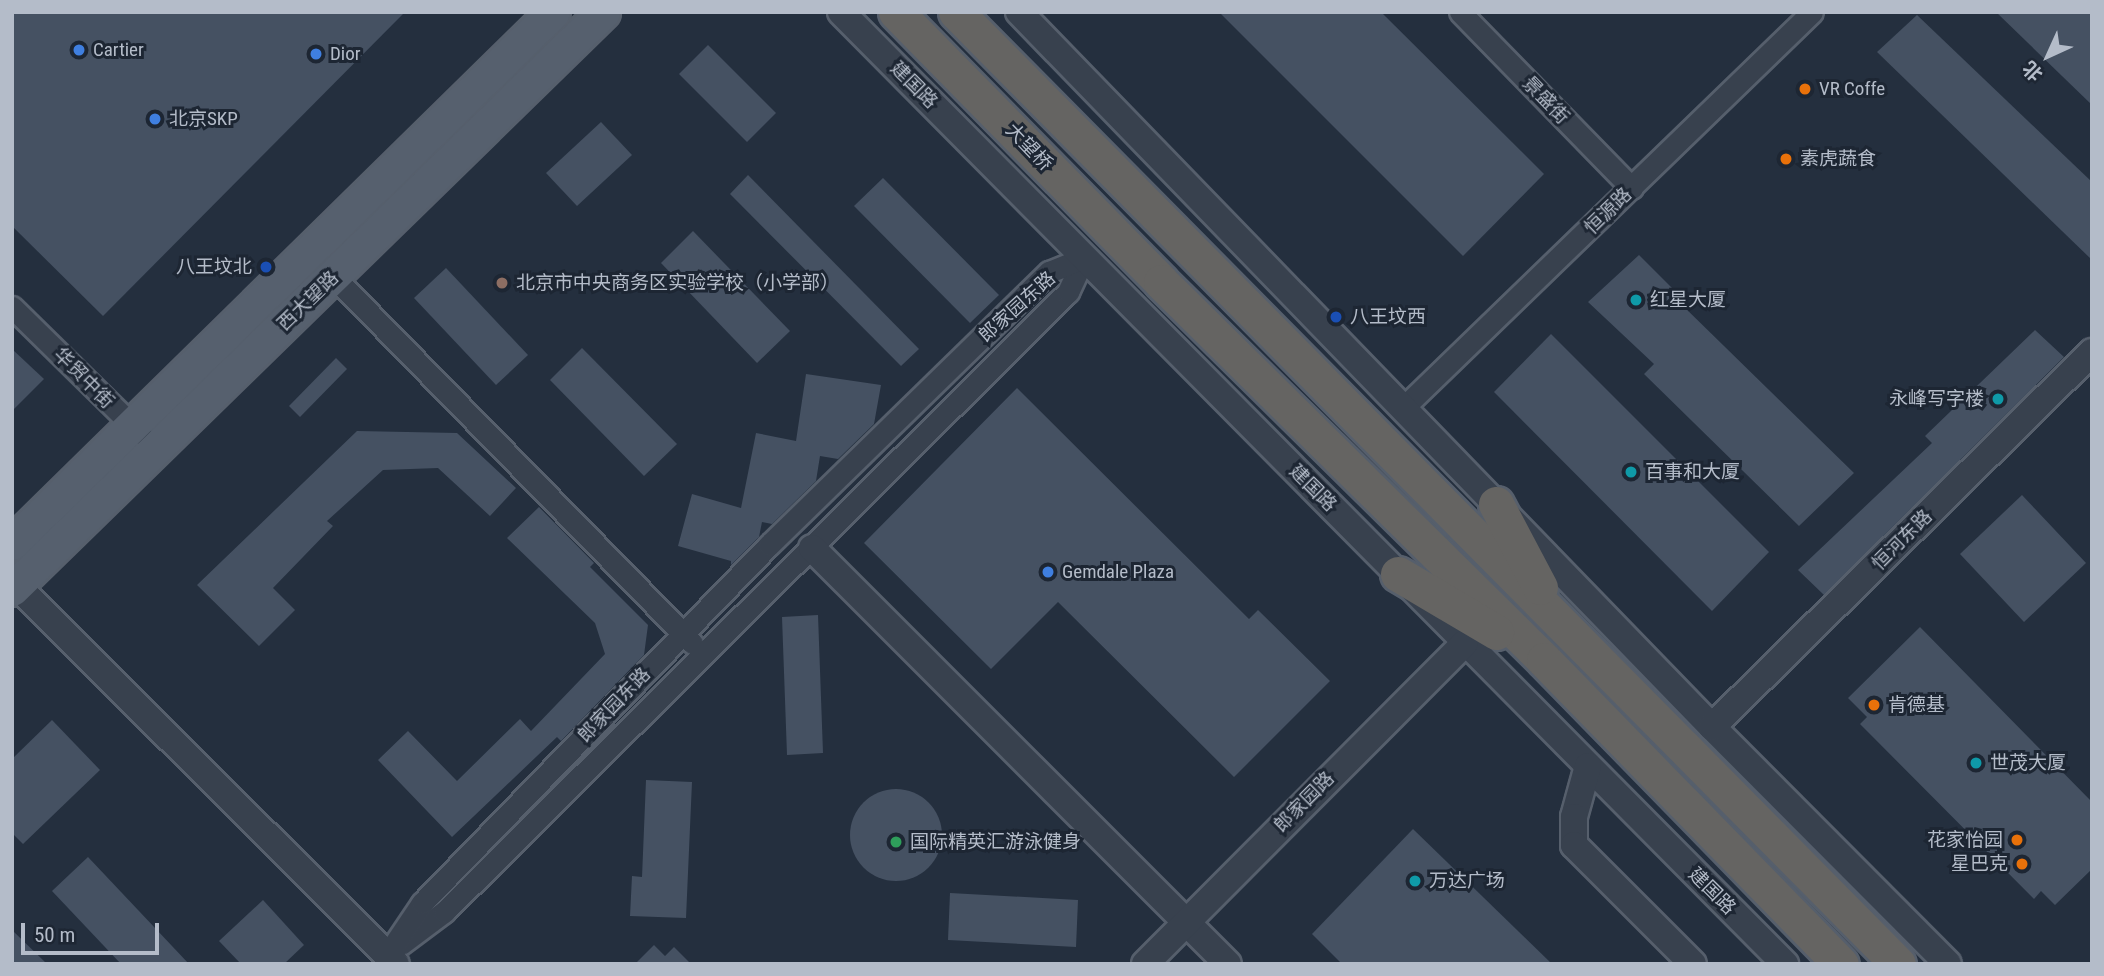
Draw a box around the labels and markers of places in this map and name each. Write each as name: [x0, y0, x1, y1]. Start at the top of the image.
place label: Cartier: [93, 39, 144, 61]
marker: Cartier: [71, 42, 87, 58]
place label: Dior: [330, 43, 361, 65]
marker: Dior: [308, 46, 324, 62]
place label: VR Coffe: [1819, 78, 1885, 100]
marker: VR Coffe: [1797, 81, 1813, 97]
place label: 北京SKP: [169, 108, 238, 130]
marker: 北京SKP: [147, 111, 163, 127]
place label: 素虎蔬食: [1800, 148, 1876, 170]
marker: 素虎蔬食: [1778, 151, 1794, 167]
place label: 八王坟北: [176, 256, 252, 278]
marker: 八王坟北: [258, 259, 274, 275]
place label: 北京市中央商务区实验学校（小学部）: [516, 272, 839, 294]
marker: 北京市中央商务区实验学校（小学部）: [494, 275, 510, 291]
place label: 红星大厦: [1650, 289, 1726, 311]
marker: 红星大厦: [1628, 292, 1644, 308]
place label: 八王坟西: [1350, 306, 1426, 328]
marker: 八王坟西: [1328, 309, 1344, 325]
place label: 永峰写字楼: [1889, 388, 1984, 410]
marker: 永峰写字楼: [1990, 391, 2006, 407]
place label: 百事和大厦: [1645, 461, 1740, 483]
marker: 百事和大厦: [1623, 464, 1639, 480]
place label: Gemdale Plaza: [1062, 561, 1174, 583]
marker: Gemdale Plaza: [1040, 564, 1056, 580]
place label: 肯德基: [1888, 694, 1945, 716]
marker: 肯德基: [1866, 697, 1882, 713]
place label: 世茂大厦: [1990, 752, 2066, 774]
marker: 世茂大厦: [1968, 755, 1984, 771]
place label: 花家怡园: [1927, 829, 2003, 851]
place label: 国际精英汇游泳健身: [910, 831, 1081, 853]
marker: 花家怡园: [2009, 832, 2025, 848]
marker: 国际精英汇游泳健身: [888, 834, 904, 850]
place label: 星巴克: [1951, 853, 2008, 875]
marker: 星巴克: [2014, 856, 2030, 872]
place label: 万达广场: [1429, 870, 1505, 892]
marker: 万达广场: [1407, 873, 1423, 889]

